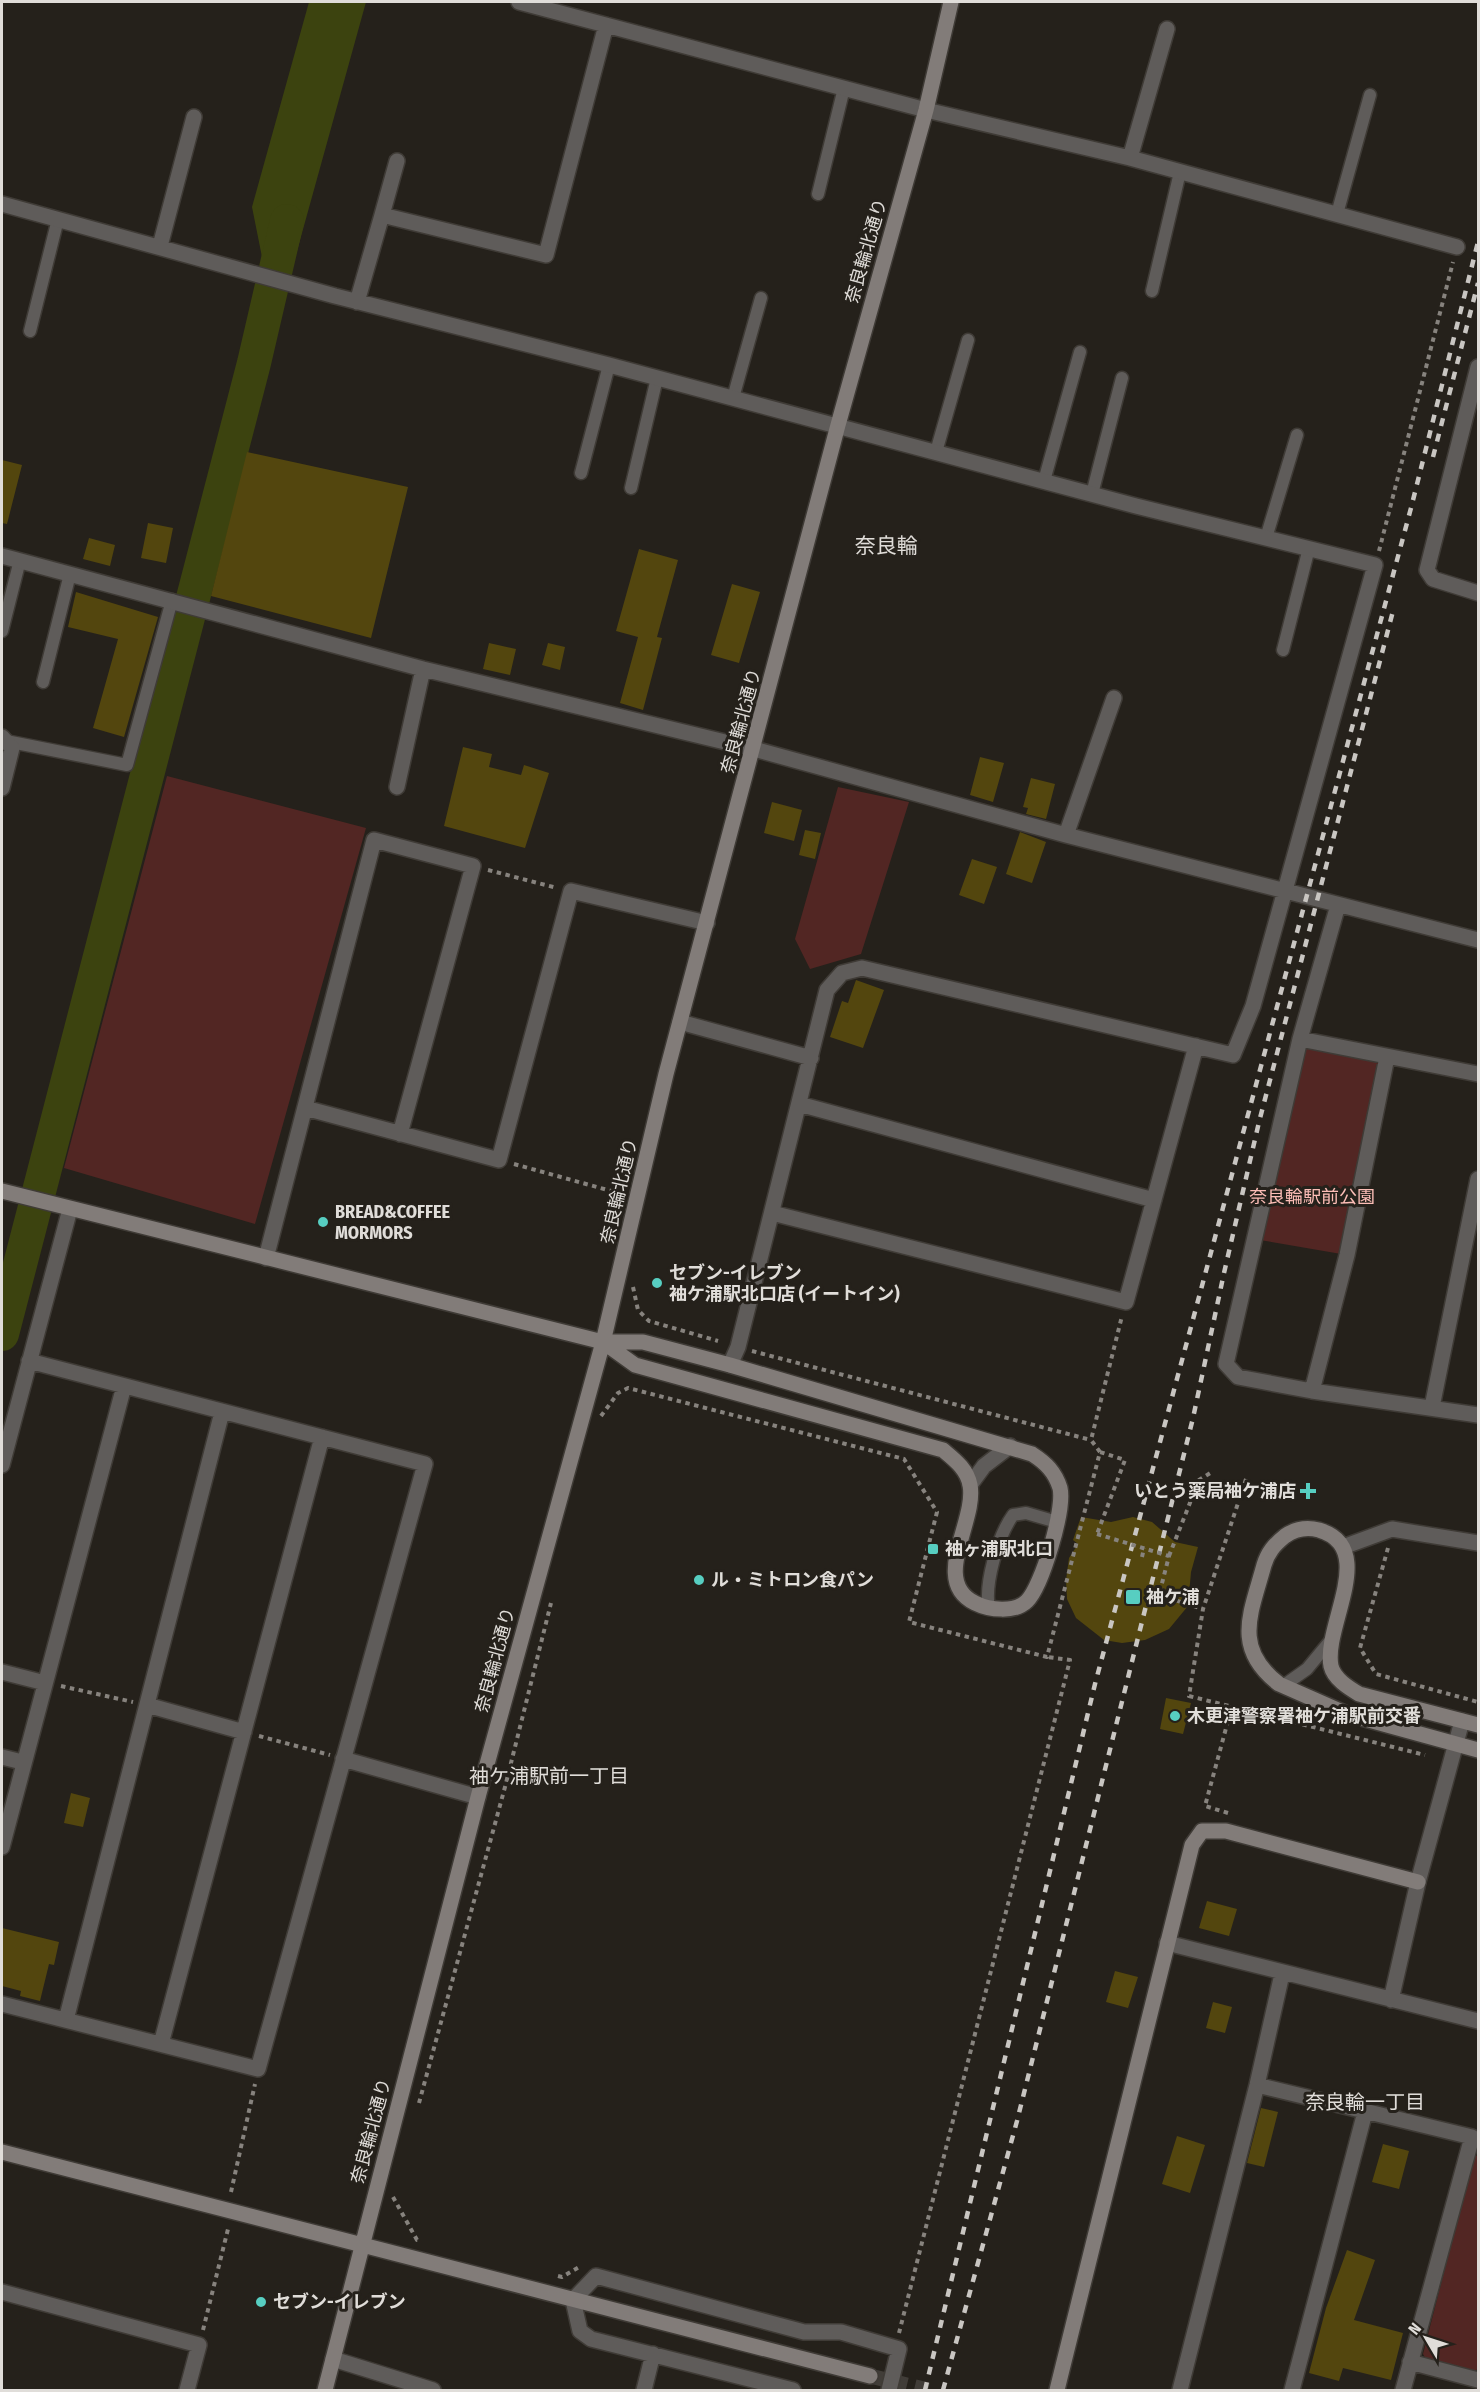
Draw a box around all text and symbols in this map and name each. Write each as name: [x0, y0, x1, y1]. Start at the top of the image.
street label: 奈良輪北通り: [841, 196, 891, 306]
district label: 奈良輪: [855, 533, 918, 559]
street label: 奈良輪北通り: [716, 666, 766, 776]
street label: 奈良輪北通り: [596, 1136, 642, 1246]
park label: 奈良輪駅前公園: [1249, 1186, 1375, 1208]
place label: BREAD&COFFEE MORMORS: [335, 1201, 450, 1244]
marker: BREAD&COFFEE MORMORS: [316, 1215, 330, 1229]
place label: セブン-イレブン 袖ケ浦駅北口店 (イートイン): [669, 1262, 900, 1305]
marker: セブン-イレブン 袖ケ浦駅北口店 (イートイン): [650, 1276, 664, 1290]
place label: いとう薬局袖ケ浦店: [1134, 1480, 1296, 1502]
marker: いとう薬局袖ケ浦店: [1301, 1484, 1315, 1498]
place label: 袖ヶ浦駅北口: [945, 1538, 1053, 1560]
marker: 袖ヶ浦駅北口: [926, 1542, 940, 1556]
place label: ル・ミトロン食パン: [711, 1569, 874, 1591]
marker: ル・ミトロン食パン: [692, 1573, 706, 1587]
place label: 袖ケ浦: [1146, 1586, 1200, 1608]
marker: 袖ケ浦: [1124, 1588, 1142, 1606]
street label: 奈良輪北通り: [470, 1605, 520, 1715]
place label: 木更津警察署袖ケ浦駅前交番: [1187, 1705, 1421, 1727]
marker: 木更津警察署袖ケ浦駅前交番: [1168, 1709, 1182, 1723]
district label: 袖ケ浦駅前一丁目: [469, 1764, 629, 1788]
street label: 奈良輪北通り: [346, 2076, 396, 2186]
district label: 奈良輪一丁目: [1305, 2090, 1425, 2114]
place label: セブン-イレブン: [273, 2291, 406, 2313]
marker: セブン-イレブン: [254, 2295, 268, 2309]
north arrow: [1396, 2308, 1456, 2368]
text: N: [1404, 2319, 1425, 2339]

